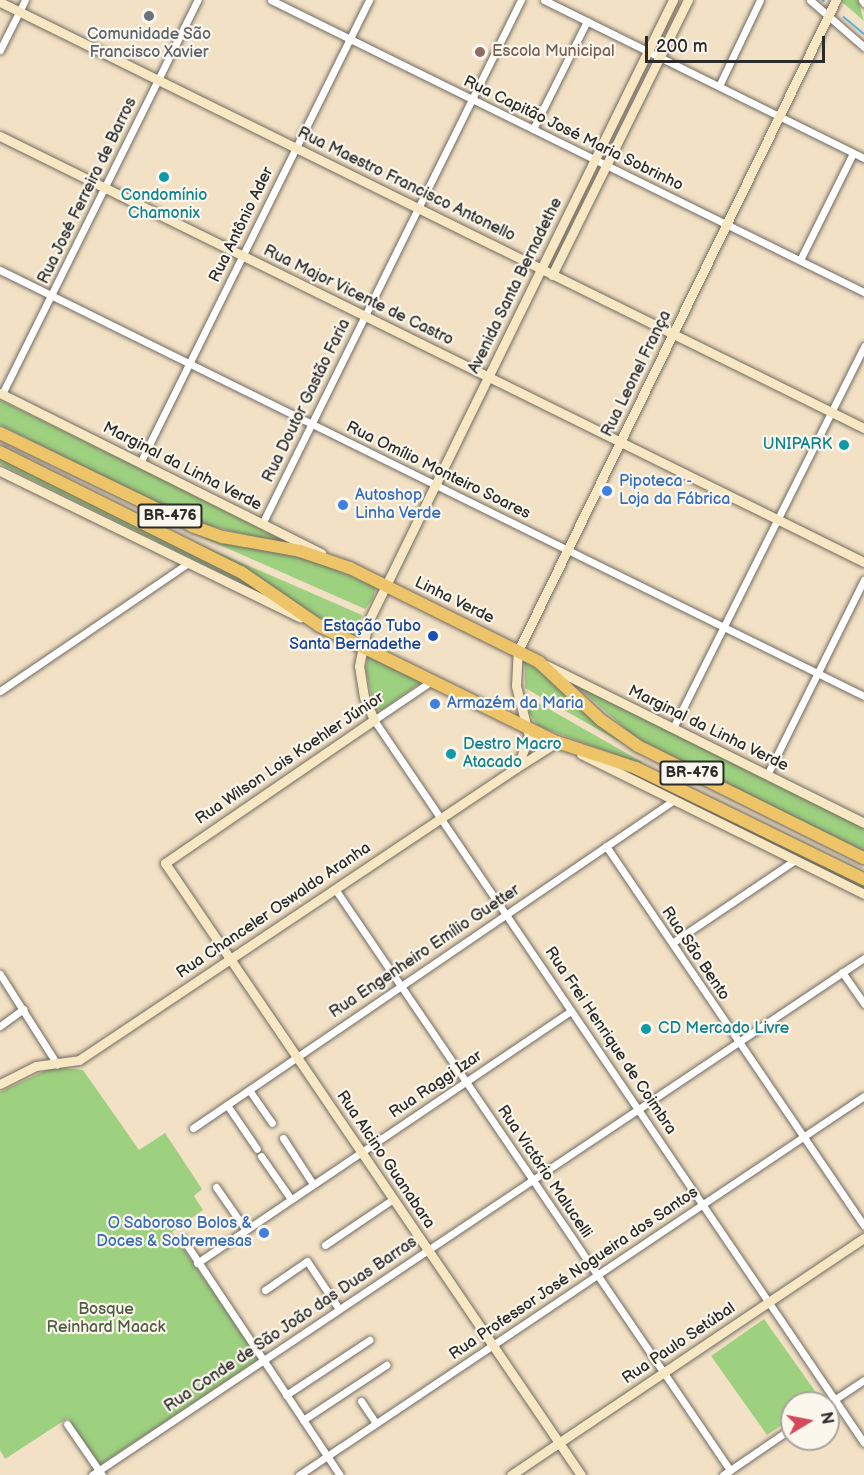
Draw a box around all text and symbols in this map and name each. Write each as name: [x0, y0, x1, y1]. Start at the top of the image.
marker: Comunidade São Francisco Xavier: [142, 9, 156, 23]
scale bar: [648, 24, 828, 62]
place label: Comunidade São Francisco Xavier: [87, 25, 211, 63]
text: 200 m: [656, 36, 708, 57]
place label: Escola Municipal: [492, 42, 615, 62]
marker: Escola Municipal: [473, 45, 487, 59]
street label: Rua Capitão José Maria Sobrinho: [460, 72, 686, 196]
street label: Rua José Ferreira de Barros: [34, 94, 142, 288]
street label: Rua Maestro Francisco Antonello: [294, 124, 518, 246]
street label: Rua Antônio Ader: [206, 164, 278, 286]
marker: Condomínio Chamonix: [157, 170, 171, 184]
place label: Condomínio Chamonix: [121, 186, 207, 224]
street label: Avenida Santa Bernadethe: [465, 195, 567, 377]
street label: Rua Major Vicente de Castro: [260, 242, 456, 350]
street label: Rua Leonel França: [598, 308, 676, 440]
street label: Rua Doutor Gastão Faria: [259, 316, 355, 486]
street label: Marginal da Linha Verde: [99, 418, 265, 516]
street label: Rua Omílio Monteiro Soares: [343, 418, 533, 524]
place label: UNIPARK: [763, 435, 832, 455]
marker: UNIPARK: [837, 438, 851, 452]
place label: Pipoteca - Loja da Fábrica: [619, 472, 730, 510]
marker: Pipoteca - Loja da Fábrica: [600, 484, 614, 498]
place label: Autoshop Linha Verde: [355, 486, 441, 524]
marker: Autoshop Linha Verde: [336, 498, 350, 512]
road number: BR-476: [137, 504, 203, 528]
street label: Linha Verde: [411, 573, 497, 629]
place label: Estação Tubo Santa Bernadethe: [289, 617, 421, 655]
marker: Estação Tubo Santa Bernadethe: [426, 629, 440, 643]
street label: Marginal da Linha Verde: [625, 682, 791, 776]
street label: Rua Wilson Lois Koehler Júnior: [192, 688, 388, 830]
place label: Armazém da Maria: [447, 694, 583, 714]
marker: Armazém da Maria: [428, 697, 442, 711]
place label: Destro Macro Atacado: [463, 735, 562, 773]
marker: Destro Macro Atacado: [444, 747, 458, 761]
road number: BR-476: [659, 761, 725, 785]
street label: Rua Chanceler Oswaldo Aranha: [173, 839, 375, 983]
street label: Rua Engenheiro Emílio Guetter: [326, 881, 524, 1023]
street label: Rua São Bento: [657, 903, 733, 1005]
street label: Rua Frei Henrique de Coimbra: [540, 944, 680, 1138]
place label: CD Mercado Livre: [658, 1019, 789, 1039]
marker: CD Mercado Livre: [639, 1022, 653, 1036]
street label: Rua Raggi Izar: [386, 1047, 486, 1123]
street label: Rua Alcino Guanabara: [332, 1087, 438, 1233]
street label: Rua Victório Malucelli: [492, 1102, 596, 1242]
street label: Rua Professor José Nogueira dos Santos: [445, 1183, 703, 1365]
place label: O Saboroso Bolos & Doces & Sobremesas: [96, 1214, 252, 1252]
marker: O Saboroso Bolos & Doces & Sobremesas: [257, 1226, 271, 1240]
street label: Rua Conde de São João das Duas Barras: [161, 1233, 421, 1417]
street label: Rua Paulo Setúbal: [619, 1299, 739, 1389]
park label: Bosque Reinhard Maack: [47, 1300, 165, 1338]
north arrow: [780, 1391, 840, 1451]
text: N: [816, 1411, 837, 1426]

